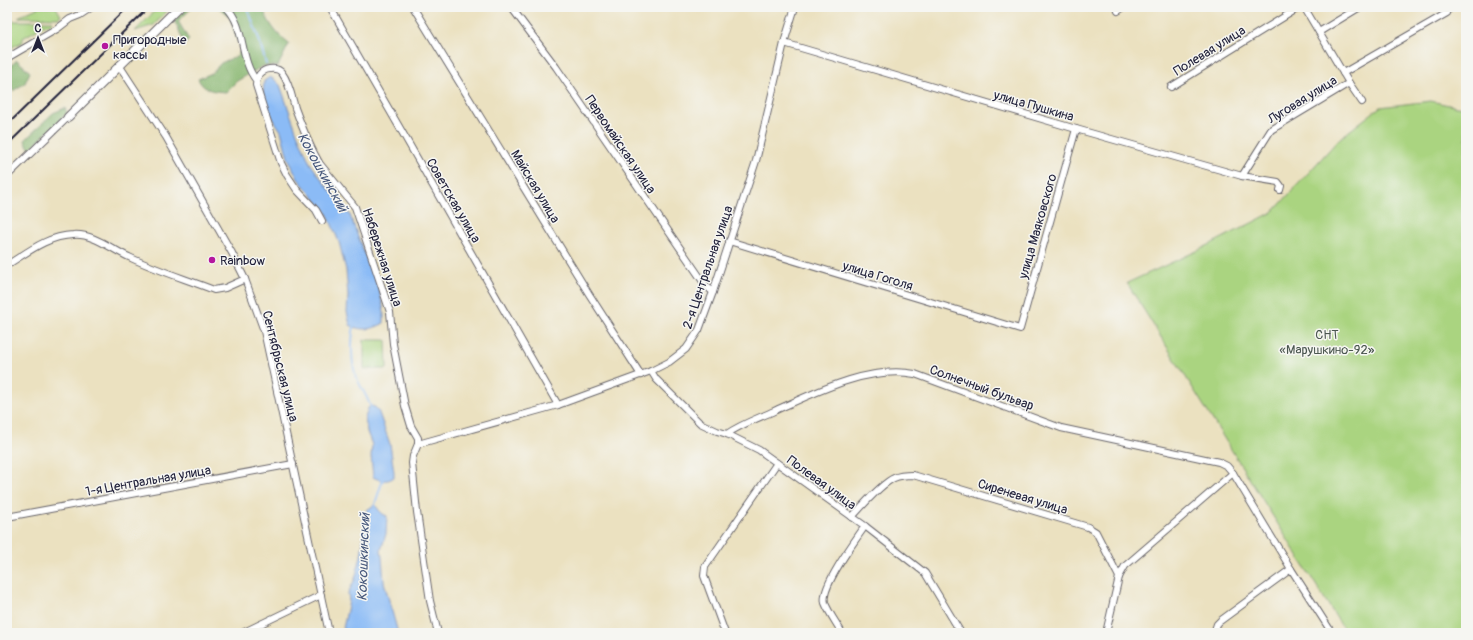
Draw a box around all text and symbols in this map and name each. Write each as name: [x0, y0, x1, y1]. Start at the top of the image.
north arrow: [18, 18, 58, 58]
text: С: [35, 22, 42, 35]
street label: Полевая улица: [1171, 22, 1248, 79]
place label: Пригородные кассы: [113, 32, 187, 63]
marker: Пригородные кассы: [100, 41, 110, 51]
street label: Луговая улица: [1264, 72, 1340, 128]
street label: улица Пушкина: [991, 87, 1076, 125]
street label: Первомайская улица: [581, 92, 659, 197]
water label: Кокошкинский: [294, 130, 352, 216]
street label: Майская улица: [507, 147, 563, 226]
street label: Советская улица: [422, 155, 484, 246]
street label: улица Маяковского: [1015, 172, 1061, 282]
street label: 2-я Центральная улица: [679, 204, 737, 331]
street label: Набережная улица: [359, 206, 405, 309]
place label: Rainbow: [220, 253, 265, 269]
marker: Rainbow: [207, 255, 217, 265]
street label: улица Гоголя: [840, 257, 915, 294]
street label: Сентябрьская улица: [259, 309, 302, 423]
park label: СНТ «Марушкино-92»: [1280, 327, 1375, 358]
street label: Солнечный бульвар: [927, 362, 1036, 414]
street label: Полевая улица: [784, 452, 859, 513]
street label: 1-я Центральная улица: [84, 462, 212, 500]
street label: Сиреневая улица: [976, 476, 1070, 518]
water label: Кокошкинский: [353, 511, 374, 601]

